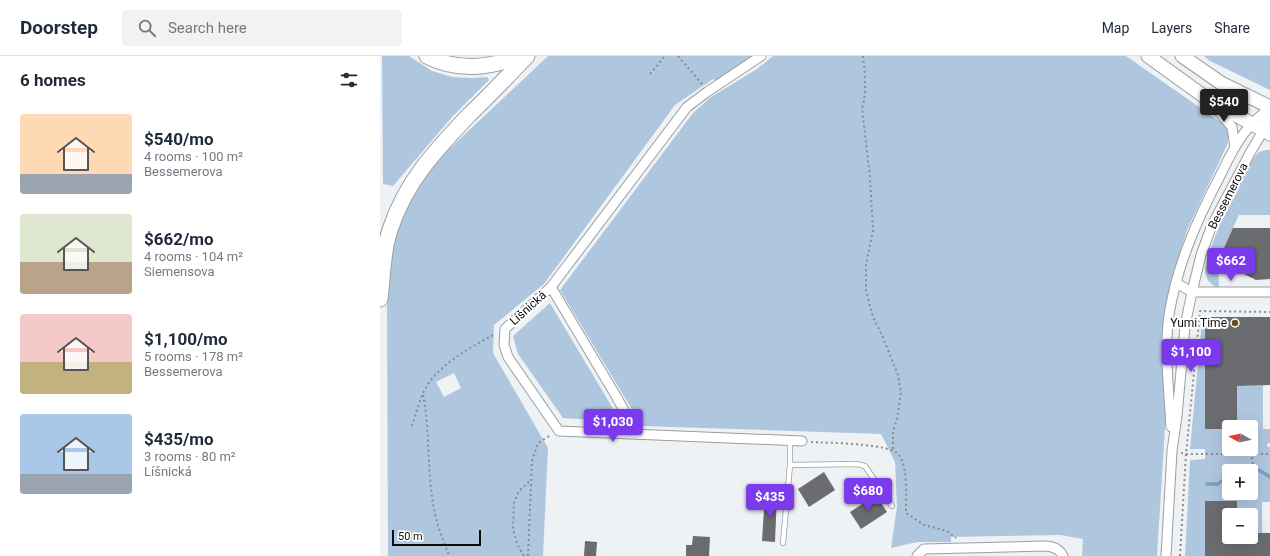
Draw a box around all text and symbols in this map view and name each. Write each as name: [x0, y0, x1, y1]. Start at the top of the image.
search box: [122, 10, 402, 46]
text: Doorstep: [20, 16, 98, 39]
icon: search: [136, 17, 158, 39]
text: Search here: [168, 19, 247, 37]
text: Map: [1102, 20, 1129, 36]
text: Layers: [1151, 20, 1192, 36]
text: Share: [1214, 20, 1250, 36]
icon: filters: [338, 69, 360, 91]
text: 6 homes: [20, 70, 86, 90]
pin: $540: [1200, 89, 1248, 123]
text: $540: [1209, 94, 1239, 109]
text: $540/mo: [144, 129, 214, 149]
icon: home: [52, 130, 100, 178]
text: 4 rooms · 100 m²: [144, 149, 243, 164]
street label: Bessemerova: [1205, 161, 1251, 231]
text: Bessemerova: [144, 164, 222, 179]
text: $662/mo: [144, 229, 214, 249]
icon: home: [52, 230, 100, 278]
pin: $662: [1207, 248, 1255, 282]
text: 4 rooms · 104 m²: [144, 249, 243, 264]
text: $662: [1216, 253, 1246, 268]
text: Siemensova: [144, 264, 215, 279]
street label: Líšnická: [507, 288, 549, 328]
place label: Yumi Time: [1170, 316, 1227, 330]
marker: Yumi Time: [1230, 318, 1240, 328]
text: $1,100/mo: [144, 329, 228, 349]
icon: home: [52, 330, 100, 378]
pin: $1,100: [1158, 339, 1224, 373]
text: $1,100: [1171, 344, 1211, 359]
text: 5 rooms · 178 m²: [144, 349, 243, 364]
text: Bessemerova: [144, 364, 222, 379]
pin: $1,030: [580, 409, 646, 443]
text: $1,030: [593, 414, 633, 429]
north arrow: [1222, 420, 1258, 456]
map controls: [1222, 420, 1258, 544]
text: $435/mo: [144, 429, 214, 449]
icon: home: [52, 430, 100, 478]
text: 3 rooms · 80 m²: [144, 449, 236, 464]
text: Líšnická: [144, 464, 192, 479]
button: +: [1222, 464, 1258, 500]
pin: $680: [844, 478, 892, 512]
text: $680: [853, 483, 883, 498]
pin: $435: [746, 484, 794, 518]
text: $435: [755, 489, 785, 504]
button: −: [1222, 508, 1258, 544]
scale bar: [392, 528, 481, 547]
text: 50 m: [398, 530, 423, 543]

